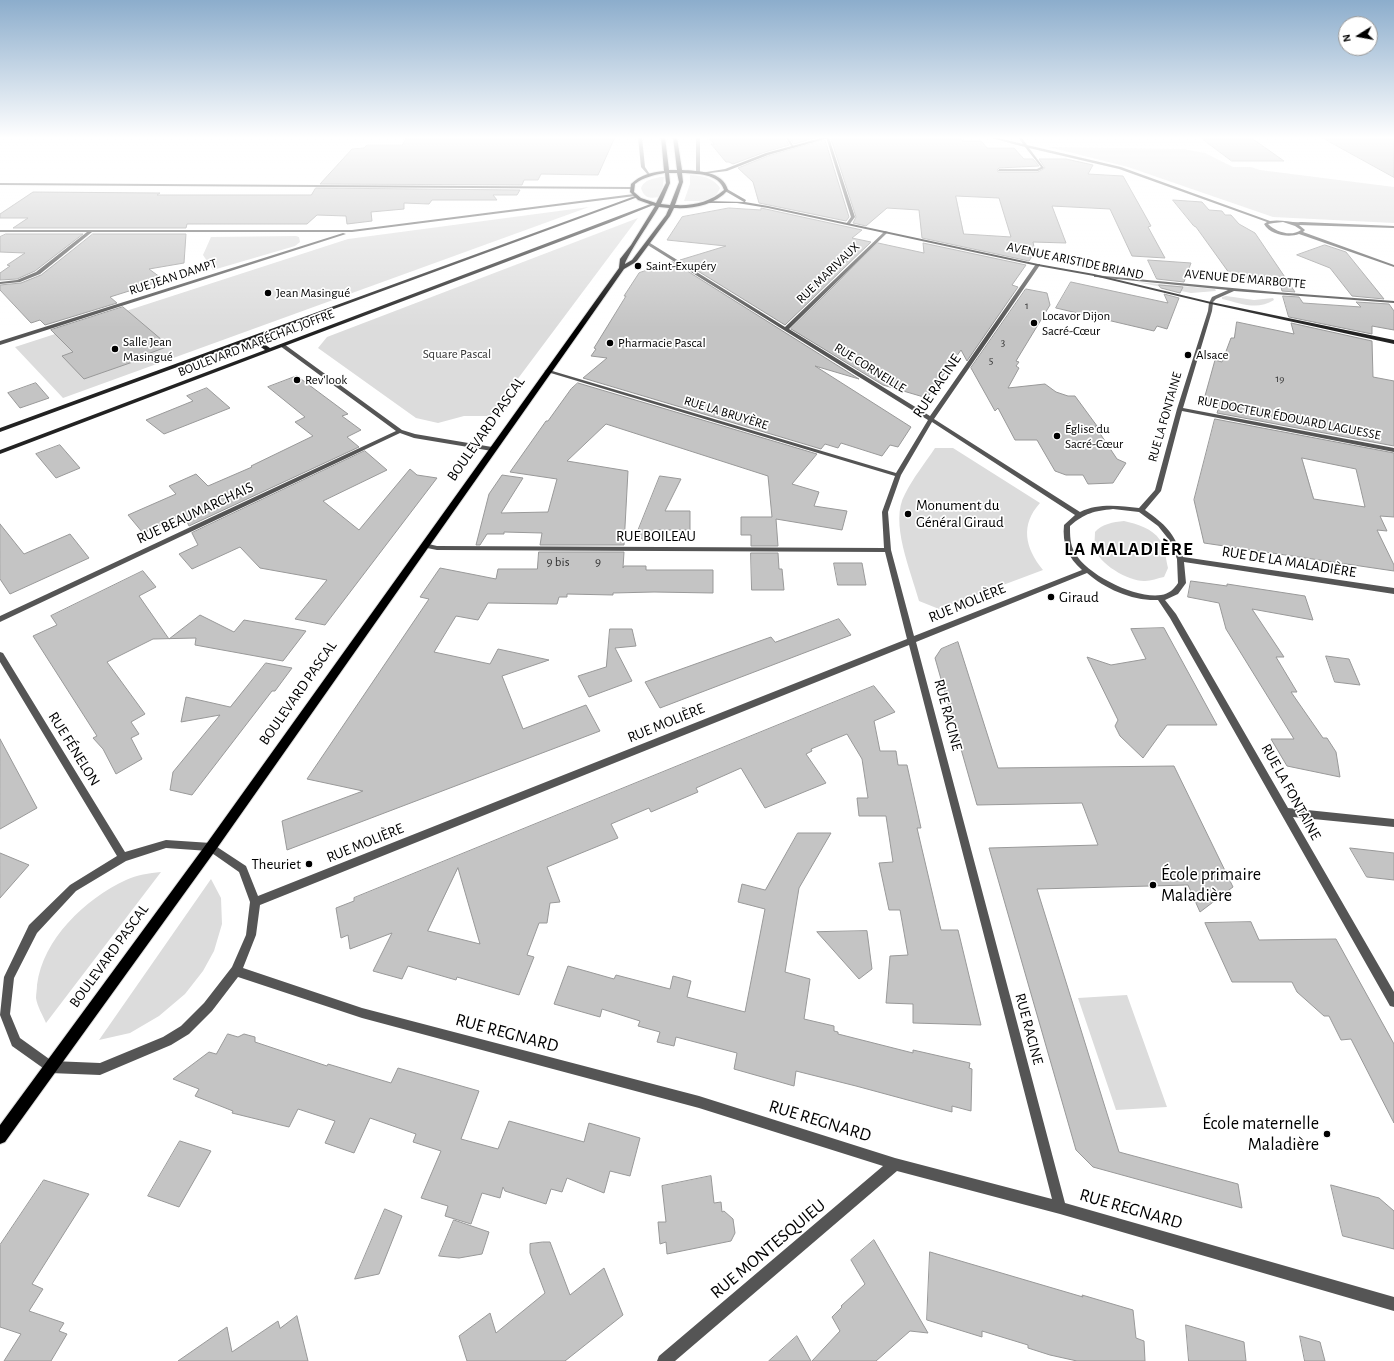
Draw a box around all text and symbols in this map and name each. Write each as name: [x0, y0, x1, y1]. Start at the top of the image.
north arrow: [1338, 16, 1378, 56]
text: N: [1341, 33, 1353, 43]
street label: RUE MARIVAUX: [793, 239, 863, 307]
street label: AVENUE ARISTIDE BRIAND: [1005, 239, 1145, 283]
street label: RUE JEAN DAMPT: [127, 255, 219, 299]
place label: Saint-Exupéry: [646, 258, 716, 274]
marker: Saint-Exupéry: [633, 261, 643, 271]
street label: AVENUE DE MARBOTTE: [1184, 266, 1306, 292]
place label: Jean Masingué: [276, 285, 350, 301]
marker: Jean Masingué: [263, 288, 273, 298]
house number: 1: [1025, 299, 1029, 313]
street label: BOULEVARD MARÉCHAL JOFFRE: [176, 306, 336, 380]
place label: Locavor Dijon Sacré-Cœur: [1042, 308, 1110, 339]
marker: Locavor Dijon Sacré-Cœur: [1029, 318, 1039, 328]
place label: Salle Jean Masingué: [123, 334, 173, 365]
place label: Pharmacie Pascal: [618, 335, 706, 351]
house number: 3: [1001, 336, 1005, 350]
marker: Pharmacie Pascal: [605, 338, 615, 348]
street label: RUE CORNEILLE: [831, 340, 909, 396]
marker: Salle Jean Masingué: [110, 344, 120, 354]
park label: Square Pascal: [423, 346, 491, 362]
place label: Alsace: [1196, 347, 1229, 363]
marker: Alsace: [1183, 350, 1193, 360]
street label: RUE RACINE: [909, 351, 965, 421]
house number: 5: [989, 354, 993, 368]
street label: RUE LA FONTAINE: [1145, 370, 1185, 464]
place label: Rev'look: [305, 372, 347, 388]
house number: 19: [1276, 372, 1284, 386]
street label: BOULEVARD PASCAL: [443, 373, 529, 485]
marker: Rev'look: [292, 375, 302, 385]
street label: RUE LA BRUYÈRE: [682, 393, 770, 433]
street label: RUE DOCTEUR ÉDOUARD LAGUESSE: [1196, 393, 1382, 443]
place label: Église du Sacré-Cœur: [1065, 421, 1123, 452]
marker: Église du Sacré-Cœur: [1052, 431, 1062, 441]
street label: RUE BEAUMARCHAIS: [134, 478, 256, 548]
place label: Monument du Général Giraud: [916, 496, 1004, 531]
marker: Monument du Général Giraud: [903, 509, 913, 519]
street label: RUE BOILEAU: [616, 527, 696, 545]
district label: LA MALADIÈRE: [1064, 538, 1194, 560]
street label: RUE DE LA MALADIÈRE: [1221, 542, 1357, 582]
house number: 9 bis: [547, 554, 569, 570]
house number: 9: [595, 554, 601, 570]
street label: RUE MOLIÈRE: [926, 579, 1008, 627]
place label: Giraud: [1059, 588, 1099, 606]
marker: Giraud: [1046, 592, 1056, 602]
street label: BOULEVARD PASCAL: [255, 637, 341, 749]
street label: RUE RACINE: [930, 677, 966, 753]
street label: RUE MOLIÈRE: [625, 699, 707, 747]
street label: RUE FÉNELON: [44, 709, 104, 789]
street label: RUE LA FONTAINE: [1257, 741, 1325, 843]
street label: RUE MOLIÈRE: [324, 819, 406, 867]
place label: Theuriet: [251, 855, 301, 873]
marker: Theuriet: [304, 859, 314, 869]
place label: École primaire Maladière: [1161, 864, 1261, 906]
marker: École primaire Maladière: [1148, 880, 1158, 890]
street label: BOULEVARD PASCAL: [65, 901, 153, 1011]
street label: RUE RACINE: [1011, 991, 1047, 1067]
street label: RUE REGNARD: [453, 1009, 561, 1057]
street label: RUE REGNARD: [766, 1095, 874, 1147]
place label: École maternelle Maladière: [1202, 1113, 1319, 1156]
marker: École maternelle Maladière: [1322, 1129, 1332, 1139]
street label: RUE REGNARD: [1077, 1184, 1185, 1234]
street label: RUE MONTESQUIEU: [706, 1195, 830, 1303]

